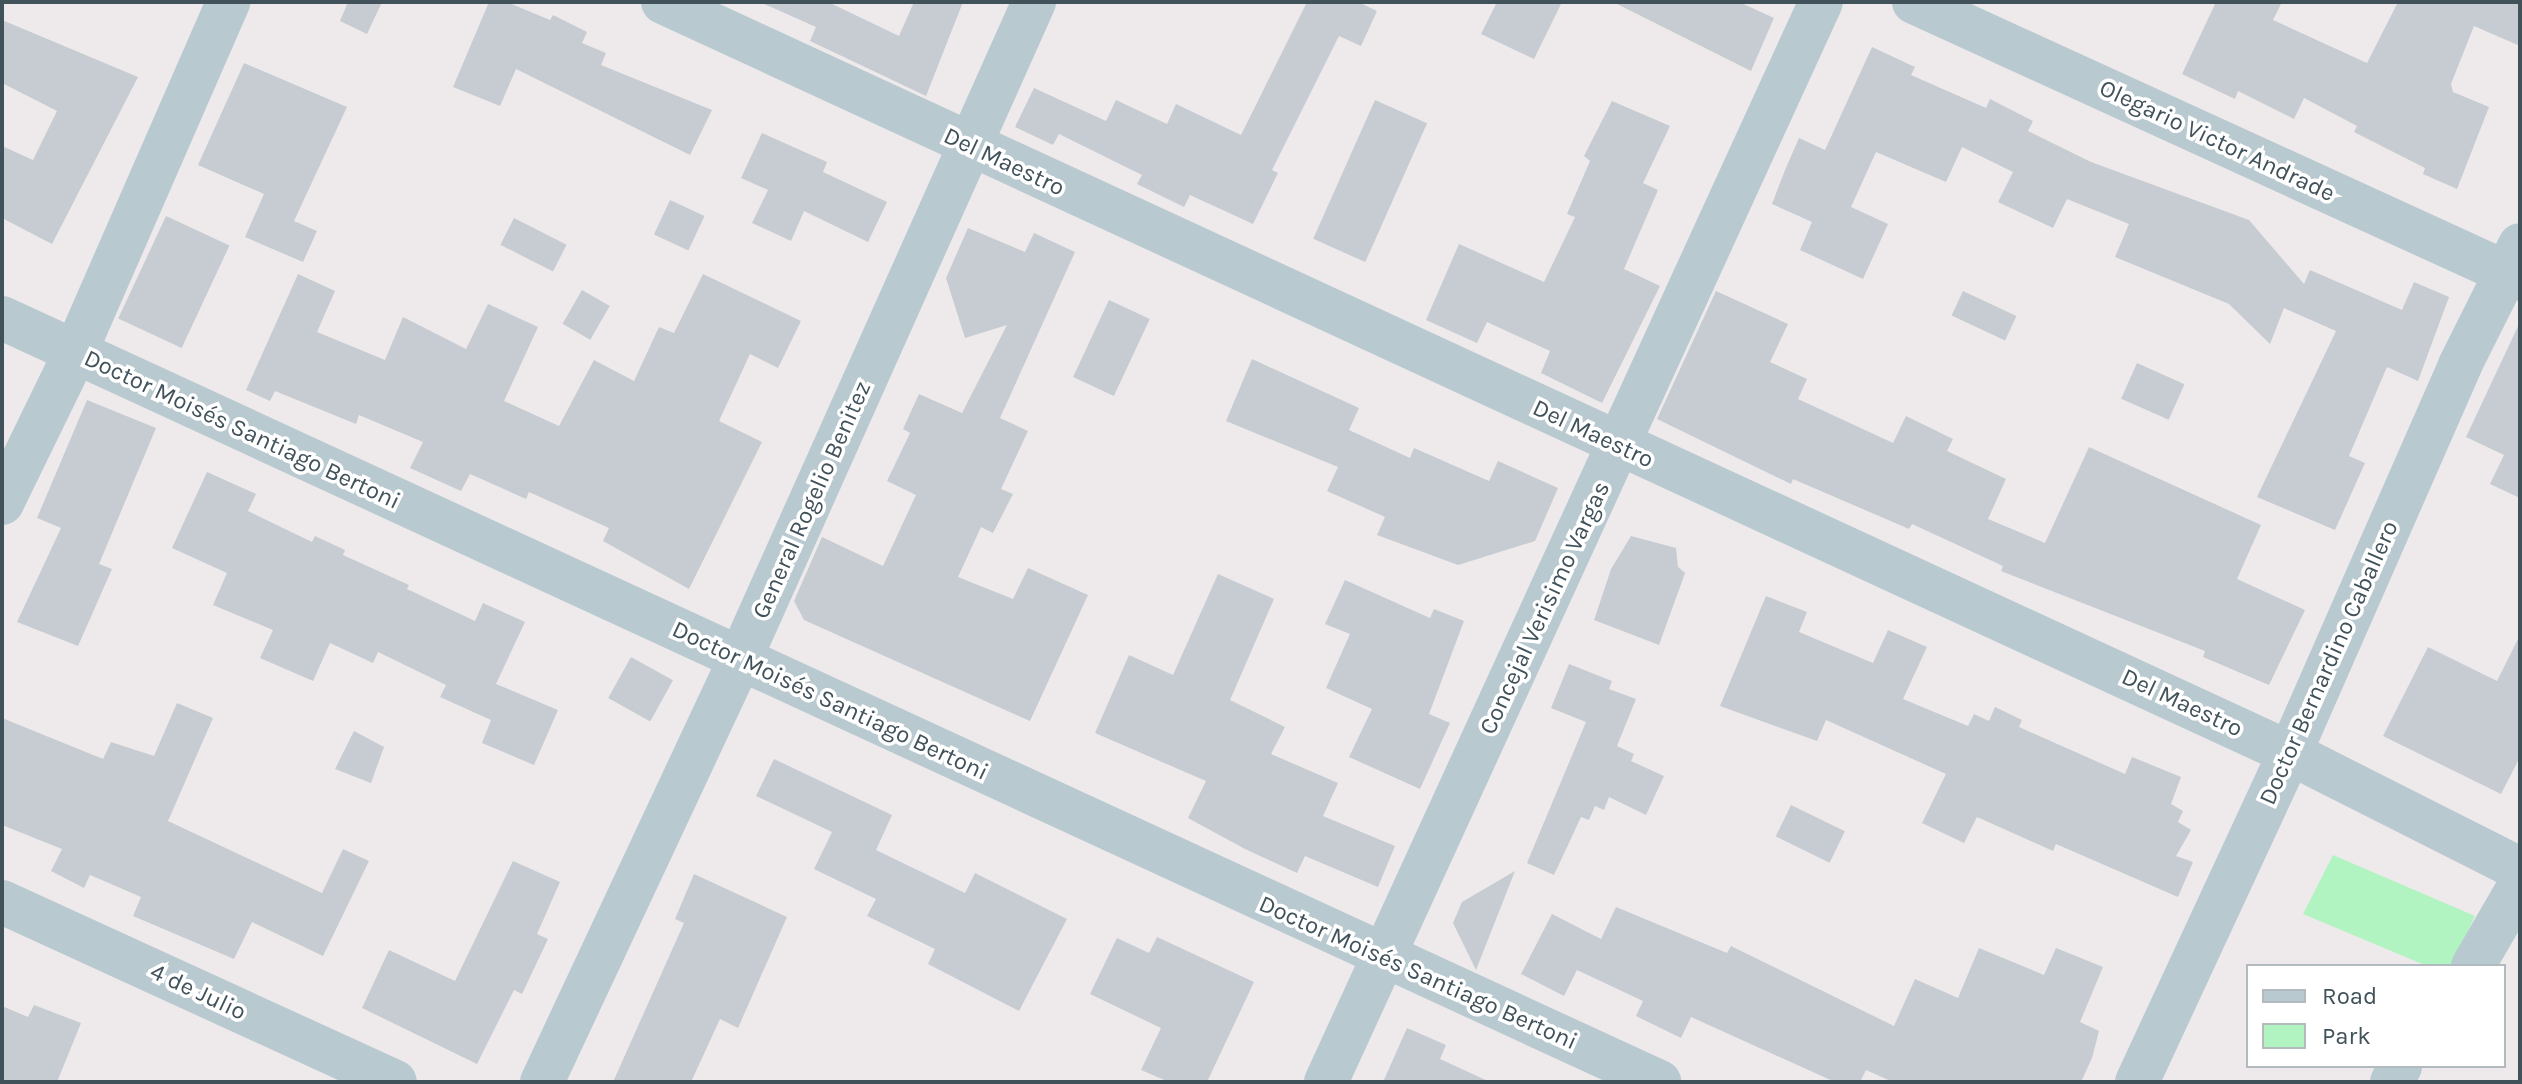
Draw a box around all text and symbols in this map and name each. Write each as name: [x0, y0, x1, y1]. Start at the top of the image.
street label: Olegario Victor Andrade: [2095, 74, 2339, 208]
street label: Del Maestro: [939, 122, 1069, 202]
street label: Doctor Moisés Santiago Bertoni: [79, 344, 405, 516]
street label: General Rogelio Benitez: [747, 377, 877, 623]
street label: Del Maestro: [1528, 394, 1658, 474]
street label: Concejal Verisimo Vargas: [1474, 477, 1616, 739]
street label: Doctor Bernardino Caballero: [2253, 517, 2405, 809]
street label: Doctor Moisés Santiago Bertoni: [667, 615, 993, 787]
street label: Del Maestro: [2117, 663, 2247, 743]
street label: Doctor Moisés Santiago Bertoni: [1254, 890, 1582, 1056]
street label: 4 de Julio: [145, 957, 251, 1027]
legend: [2246, 964, 2506, 1068]
text: Road: [2322, 982, 2377, 1010]
text: Park: [2322, 1022, 2371, 1050]

